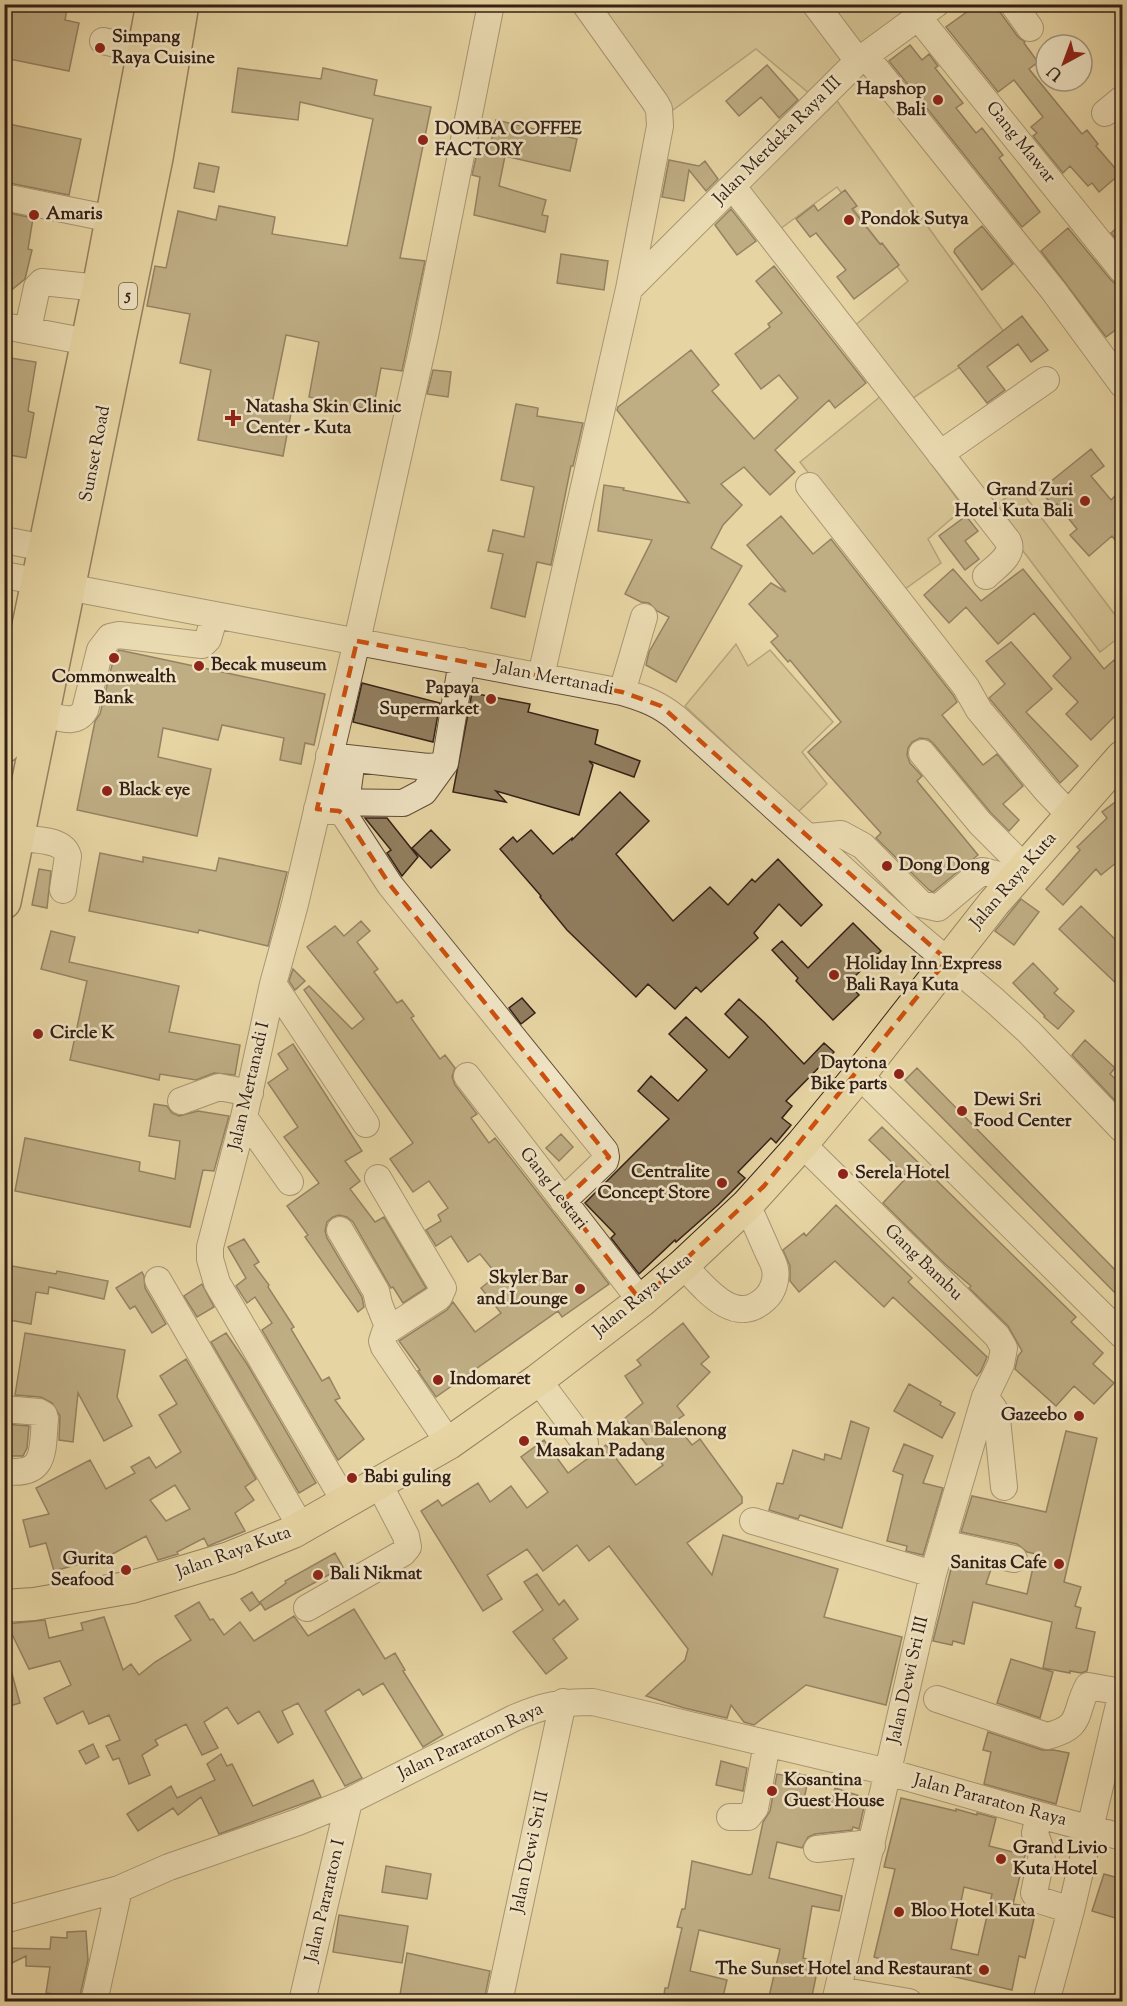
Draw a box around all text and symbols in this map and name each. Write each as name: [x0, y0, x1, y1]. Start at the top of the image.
place label: Simpang Raya Cuisine: [112, 25, 215, 72]
north arrow: [1034, 33, 1094, 93]
marker: Simpang Raya Cuisine: [93, 41, 107, 55]
text: U: [1043, 59, 1068, 85]
street label: Jalan Merdeka Raya III: [707, 71, 848, 212]
place label: Hapshop Bali: [857, 77, 927, 124]
marker: Hapshop Bali: [931, 93, 945, 107]
street label: Gang Mawar: [979, 96, 1061, 190]
place label: DOMBA COFFEE FACTORY: [435, 117, 582, 164]
marker: DOMBA COFFEE FACTORY: [416, 133, 430, 147]
place label: Amaris: [46, 202, 102, 228]
place label: Pondok Sutya: [861, 207, 969, 233]
marker: Amaris: [27, 208, 41, 222]
marker: Pondok Sutya: [842, 213, 856, 227]
road number: 5: [119, 283, 137, 309]
place label: Natasha Skin Clinic Center - Kuta: [246, 395, 402, 442]
street label: Sunset Road: [74, 404, 118, 504]
marker: Natasha Skin Clinic Center - Kuta: [224, 409, 242, 427]
place label: Grand Zuri Hotel Kuta Bali: [955, 478, 1074, 525]
marker: Grand Zuri Hotel Kuta Bali: [1078, 494, 1092, 508]
marker: Commonwealth Bank: [107, 651, 121, 665]
place label: Becak museum: [211, 653, 327, 679]
street label: Jalan Mertanadi: [491, 654, 616, 703]
marker: Becak museum: [192, 659, 206, 673]
place label: Commonwealth Bank: [52, 665, 177, 712]
place label: Papaya Supermarket: [379, 676, 480, 723]
marker: Papaya Supermarket: [484, 692, 498, 706]
place label: Black eye: [119, 778, 191, 804]
marker: Black eye: [100, 784, 114, 798]
street label: Jalan Raya Kuta: [964, 827, 1063, 936]
place label: Dong Dong: [899, 853, 990, 879]
marker: Dong Dong: [880, 859, 894, 873]
place label: Holiday Inn Express Bali Raya Kuta: [846, 952, 1002, 999]
marker: Holiday Inn Express Bali Raya Kuta: [827, 968, 841, 982]
street label: Jalan Mertanadi I: [222, 1019, 277, 1154]
place label: Circle K: [50, 1021, 115, 1047]
marker: Circle K: [31, 1027, 45, 1041]
place label: Daytona Bike parts: [811, 1051, 888, 1098]
marker: Daytona Bike parts: [892, 1067, 906, 1081]
place label: Dewi Sri Food Center: [974, 1088, 1072, 1135]
marker: Dewi Sri Food Center: [955, 1104, 969, 1118]
street label: Gang Lestari: [512, 1142, 594, 1236]
place label: Centralite Concept Store: [598, 1160, 711, 1207]
place label: Serela Hotel: [855, 1161, 951, 1187]
marker: Serela Hotel: [836, 1167, 850, 1181]
marker: Centralite Concept Store: [715, 1176, 729, 1190]
street label: Gang Bambu: [878, 1219, 968, 1307]
street label: Jalan Raya Kuta: [587, 1248, 698, 1345]
place label: Skyler Bar and Lounge: [477, 1266, 569, 1313]
marker: Skyler Bar and Lounge: [573, 1282, 587, 1296]
place label: Indomaret: [450, 1367, 531, 1393]
marker: Indomaret: [431, 1373, 445, 1387]
place label: Gazeebo: [1001, 1403, 1067, 1429]
marker: Gazeebo: [1072, 1409, 1086, 1423]
place label: Rumah Makan Balenong Masakan Padang: [536, 1418, 726, 1465]
marker: Rumah Makan Balenong Masakan Padang: [517, 1434, 531, 1448]
place label: Babi guling: [364, 1465, 451, 1491]
marker: Babi guling: [345, 1471, 359, 1485]
street label: Jalan Raya Kuta: [172, 1520, 295, 1586]
place label: Gurita Seafood: [51, 1547, 115, 1594]
place label: Sanitas Cafe: [950, 1551, 1048, 1577]
marker: Sanitas Cafe: [1052, 1557, 1066, 1571]
place label: Bali Nikmat: [330, 1562, 423, 1588]
marker: Gurita Seafood: [119, 1563, 133, 1577]
marker: Bali Nikmat: [311, 1568, 325, 1582]
street label: Jalan Dewi Sri III: [881, 1614, 936, 1747]
street label: Jalan Pararaton Raya: [393, 1697, 548, 1788]
place label: Kosantina Guest House: [784, 1768, 885, 1815]
street label: Jalan Pararaton Raya: [910, 1768, 1069, 1834]
marker: Kosantina Guest House: [765, 1784, 779, 1798]
street label: Jalan Dewi Sri II: [505, 1788, 557, 1916]
place label: Grand Livio Kuta Hotel: [1013, 1836, 1108, 1883]
street label: Jalan Pararaton I: [299, 1837, 353, 1966]
marker: Grand Livio Kuta Hotel: [994, 1852, 1008, 1866]
place label: Bloo Hotel Kuta: [911, 1899, 1036, 1925]
marker: Bloo Hotel Kuta: [892, 1905, 906, 1919]
place label: The Sunset Hotel and Restaurant: [715, 1957, 973, 1983]
marker: The Sunset Hotel and Restaurant: [977, 1963, 991, 1977]

